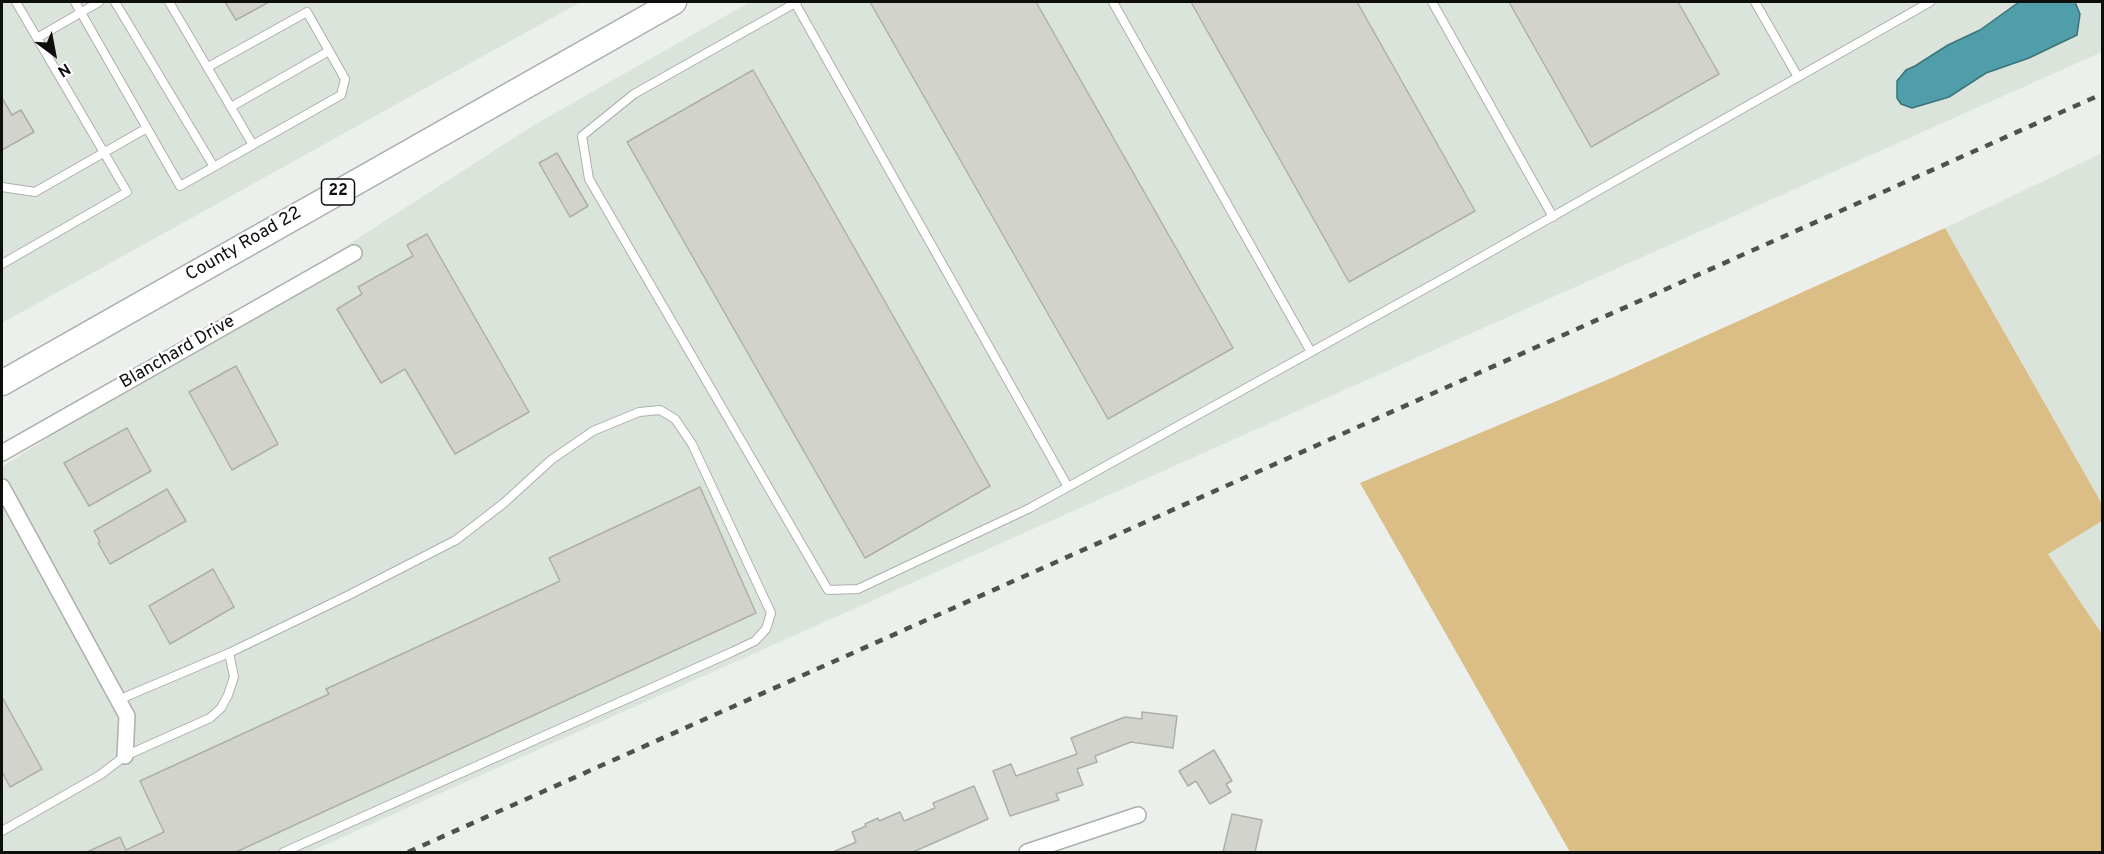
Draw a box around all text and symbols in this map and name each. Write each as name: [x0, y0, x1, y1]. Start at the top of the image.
north arrow: [24, 24, 84, 84]
text: N: [53, 58, 74, 81]
road number: 22: [322, 179, 354, 205]
street label: County Road 22: [182, 203, 306, 287]
street label: Blanchard Drive: [117, 311, 239, 395]

